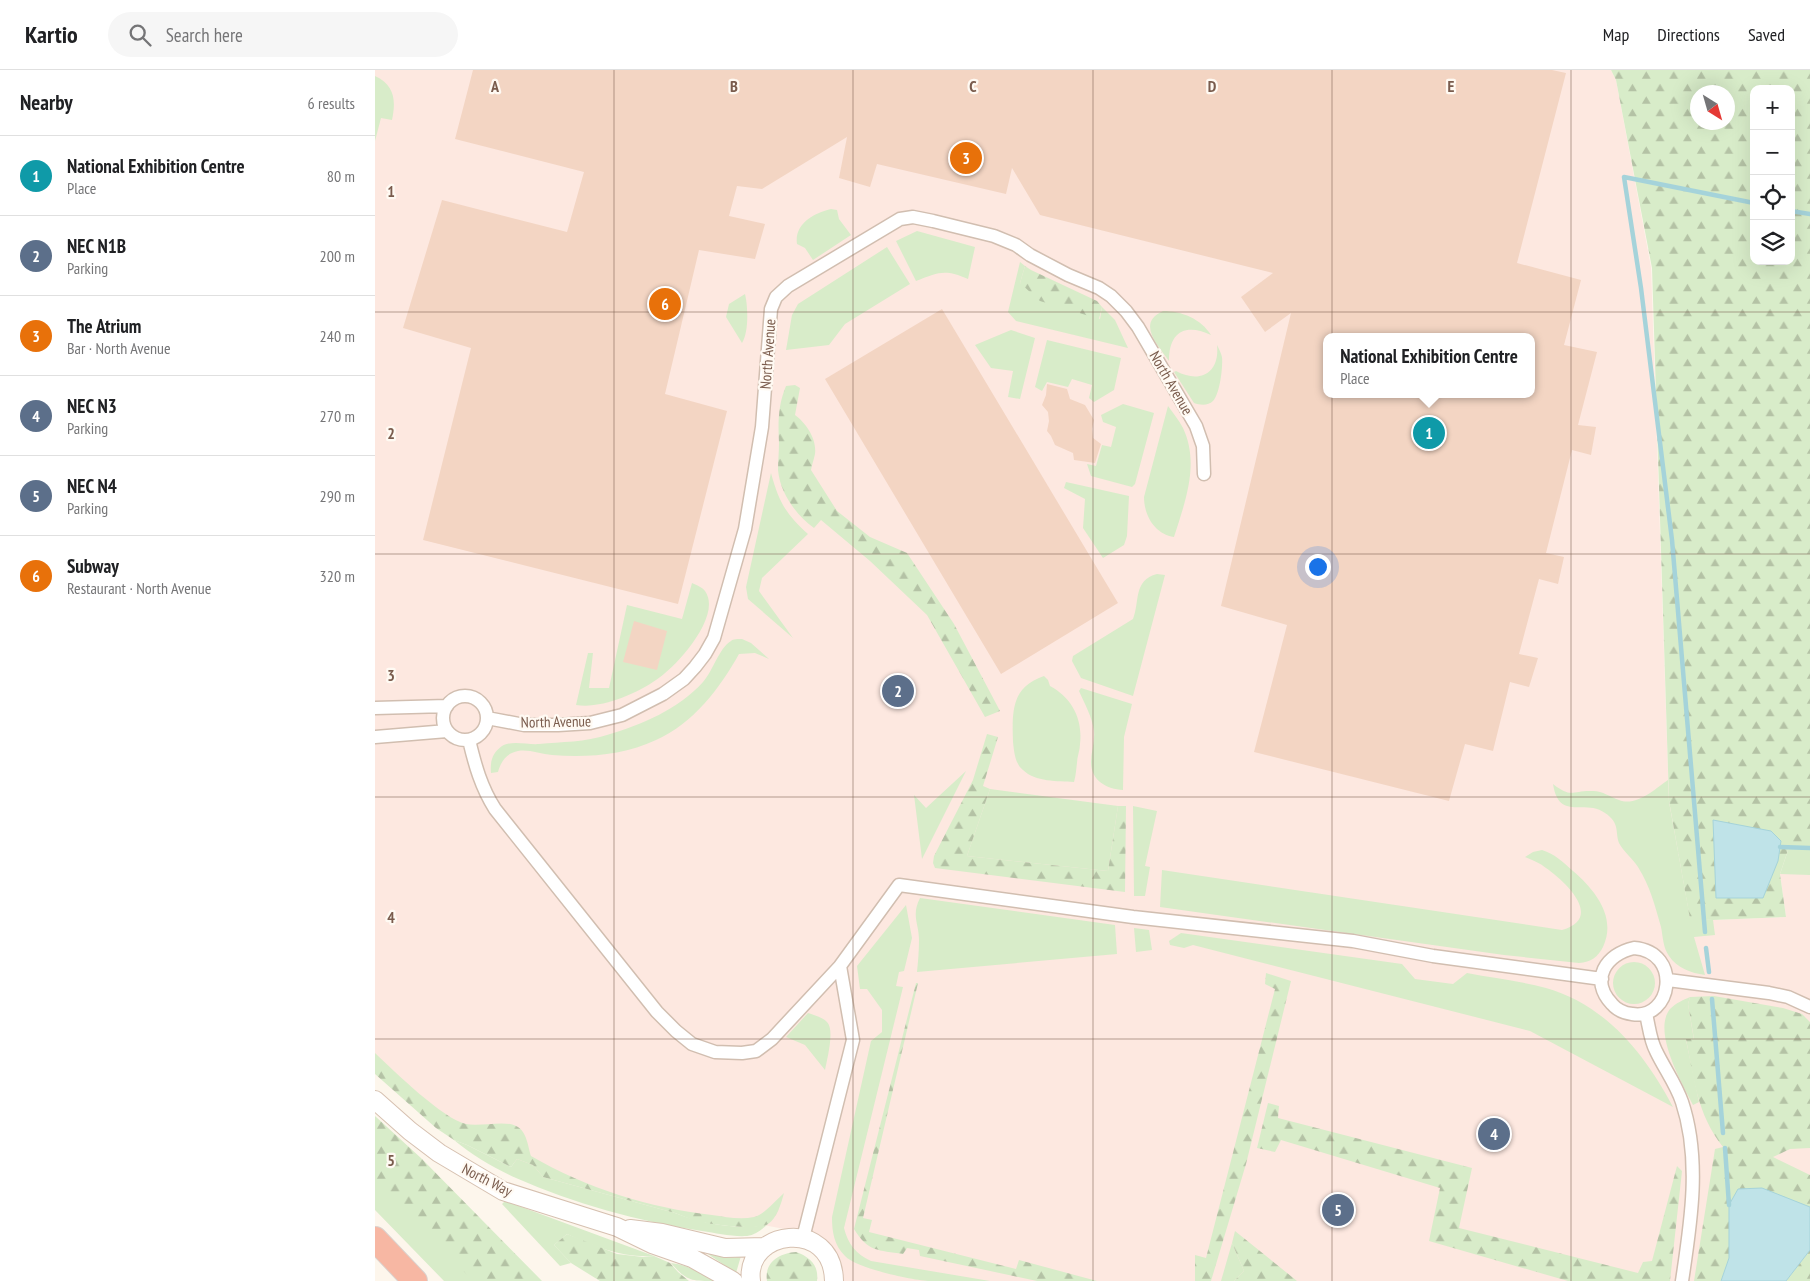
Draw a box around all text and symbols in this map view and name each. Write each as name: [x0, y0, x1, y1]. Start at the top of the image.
search box: [108, 12, 458, 57]
text: Kartio: [25, 19, 78, 50]
icon: search: [126, 21, 154, 49]
text: Search here: [166, 23, 243, 47]
text: Map: [1603, 23, 1629, 46]
text: Directions: [1657, 23, 1720, 46]
text: Saved: [1748, 23, 1785, 46]
text: A: [490, 76, 500, 96]
text: B: [730, 76, 738, 96]
text: C: [969, 76, 977, 96]
text: D: [1208, 76, 1217, 96]
text: E: [1448, 76, 1455, 96]
north arrow: [1690, 85, 1735, 130]
map controls: [1750, 85, 1795, 265]
button: +: [1750, 85, 1795, 130]
text: Nearby: [20, 89, 73, 116]
text: 6 results: [308, 93, 355, 113]
button: −: [1750, 130, 1795, 175]
pin: 3: [950, 139, 982, 177]
text: National Exhibition Centre: [67, 154, 245, 178]
text: 1: [32, 166, 40, 186]
text: 80 m: [327, 166, 355, 186]
button: locate: [1750, 175, 1795, 220]
text: Place: [67, 178, 96, 198]
text: 1: [387, 181, 395, 201]
button: layers: [1750, 220, 1795, 265]
text: NEC N1B: [67, 234, 126, 258]
text: 2: [32, 246, 40, 266]
text: 200 m: [320, 246, 355, 266]
text: Parking: [67, 258, 108, 278]
pin: 6: [649, 285, 681, 323]
text: The Atrium: [67, 314, 141, 338]
street label: North Avenue: [756, 318, 779, 390]
text: 3: [32, 326, 40, 346]
text: 240 m: [320, 326, 355, 346]
popup: [1323, 333, 1535, 398]
text: Bar · North Avenue: [67, 338, 171, 358]
text: National Exhibition Centre: [1340, 344, 1518, 368]
street label: North Avenue: [1146, 347, 1197, 418]
text: Place: [1340, 368, 1370, 388]
text: NEC N3: [67, 394, 117, 418]
text: 4: [32, 406, 40, 426]
text: 270 m: [320, 406, 355, 426]
pin: 1: [1413, 414, 1445, 452]
text: Parking: [67, 418, 108, 438]
text: 2: [387, 423, 395, 443]
text: NEC N4: [67, 474, 117, 498]
text: 5: [32, 486, 40, 506]
text: 290 m: [320, 486, 355, 506]
text: Parking: [67, 498, 108, 518]
text: Subway: [67, 554, 119, 578]
your location: [1305, 554, 1331, 580]
text: 6: [32, 566, 40, 586]
text: 320 m: [320, 566, 355, 586]
text: Restaurant · North Avenue: [67, 578, 211, 598]
text: 3: [387, 665, 395, 685]
pin: 2: [882, 672, 914, 710]
street label: North Avenue: [521, 711, 591, 732]
text: 4: [387, 907, 395, 927]
pin: 4: [1478, 1115, 1510, 1153]
text: 5: [387, 1150, 395, 1170]
street label: North Way: [459, 1159, 516, 1200]
pin: 5: [1322, 1191, 1354, 1229]

